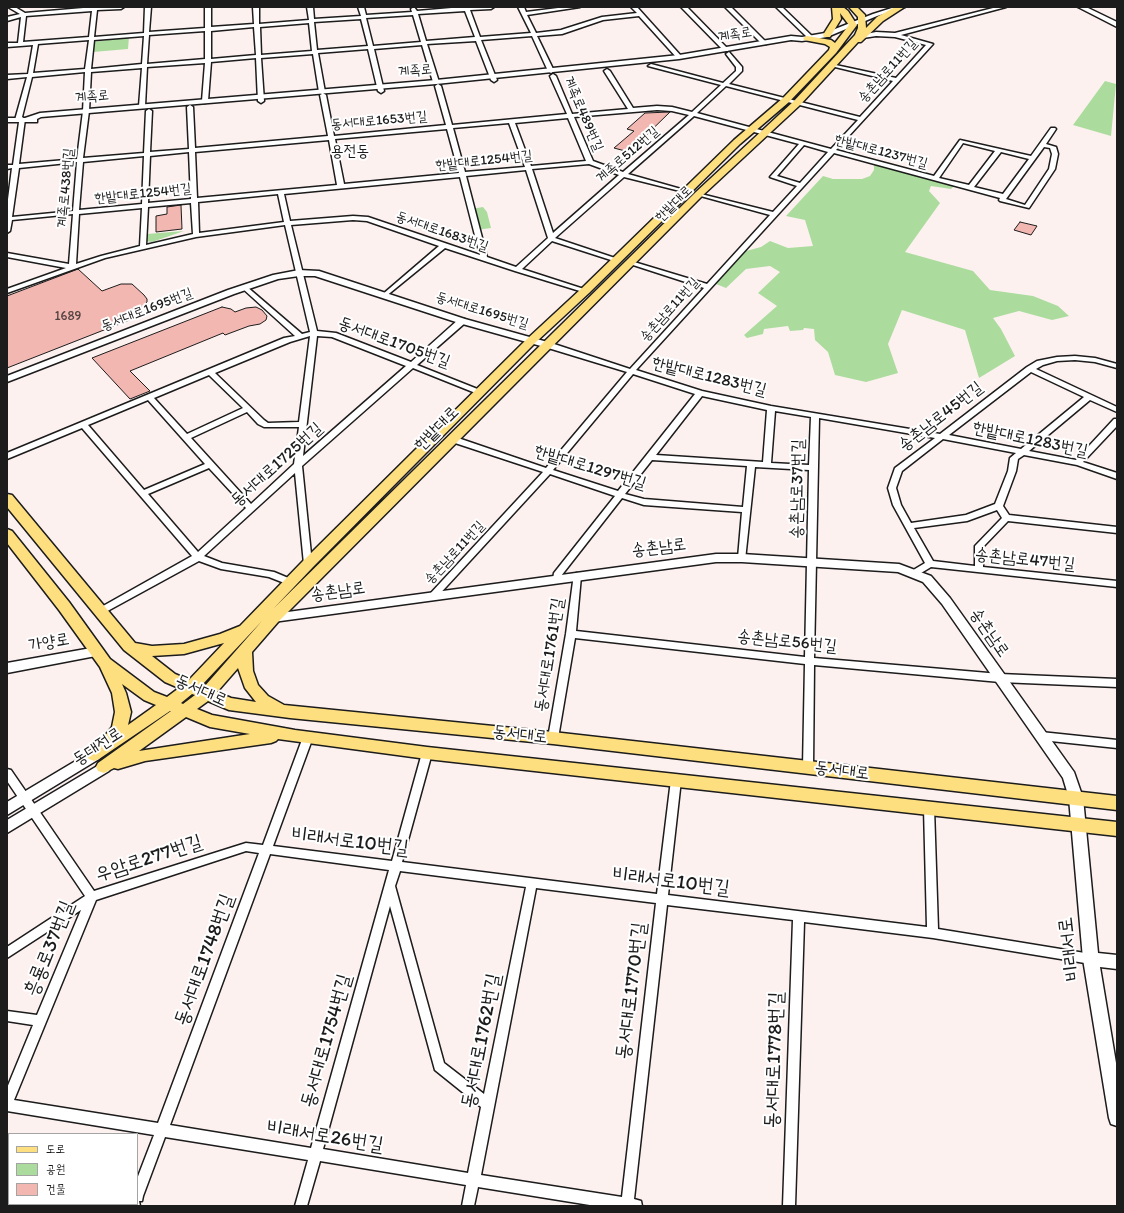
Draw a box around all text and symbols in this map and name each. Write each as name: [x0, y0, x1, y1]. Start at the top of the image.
street label: 계족로: [717, 24, 753, 46]
street label: 송촌남로11번길: [855, 35, 921, 107]
street label: 계족로: [397, 61, 433, 81]
street label: 계족로489번길: [560, 74, 606, 154]
street label: 계족로: [74, 87, 110, 107]
street label: 동서대로1653번길: [330, 108, 428, 134]
street label: 계족로512번길: [593, 123, 663, 187]
street label: 한밭대로1237번길: [832, 131, 930, 173]
district label: 용전동: [331, 142, 369, 162]
street label: 계족로438번길: [54, 147, 78, 229]
street label: 한밭대로1254번길: [435, 148, 533, 174]
street label: 한밭대로1254번길: [94, 181, 192, 207]
street label: 한밭대로: [652, 182, 696, 226]
street label: 동서대로1683번길: [394, 208, 490, 256]
street label: 송촌남로11번길: [637, 274, 703, 346]
street label: 동서대로1695번길: [99, 285, 195, 335]
street label: 동서대로1695번길: [434, 289, 530, 333]
house number: 1689: [55, 309, 81, 325]
street label: 동서대로1705번길: [335, 313, 453, 373]
street label: 한밭대로1283번길: [650, 353, 768, 401]
street label: 송촌남로45번길: [895, 378, 987, 456]
street label: 한밭대로: [410, 402, 464, 456]
street label: 한밭대로1283번길: [970, 418, 1090, 462]
street label: 동서대로1725번길: [227, 419, 327, 511]
street label: 송촌남로37번길: [787, 439, 809, 539]
street label: 한밭대로1297번길: [531, 441, 649, 495]
street label: 송촌남로11번길: [421, 518, 489, 588]
street label: 송촌남로: [631, 535, 687, 561]
street label: 송촌남로47번길: [974, 545, 1076, 575]
street label: 송촌남로: [309, 578, 367, 606]
street label: 동서대로1761번길: [531, 596, 569, 714]
street label: 송촌남로: [965, 605, 1013, 661]
street label: 송촌남로56번길: [736, 627, 838, 657]
street label: 가양로: [27, 629, 71, 657]
street label: 동서대로: [172, 671, 230, 711]
street label: 동서대로: [492, 722, 548, 748]
street label: 동대전로: [69, 724, 127, 770]
street label: 동서대로: [814, 758, 870, 784]
street label: 비래서로10번길: [290, 823, 410, 861]
street label: 우암로277번길: [93, 830, 205, 888]
street label: 비래서로10번길: [611, 863, 731, 901]
street label: 동서대로1748번길: [170, 891, 240, 1029]
street label: 흥룡로37번길: [20, 898, 80, 1000]
street label: 비래서로: [1054, 916, 1086, 982]
street label: 동서대로1770번길: [612, 921, 652, 1061]
street label: 동서대로1754번길: [296, 971, 358, 1111]
street label: 동서대로1762번길: [457, 972, 507, 1110]
street label: 동서대로1778번길: [761, 991, 789, 1129]
street label: 비래서로26번길: [265, 1116, 385, 1158]
legend: [8, 1133, 138, 1205]
text: 도로: [46, 1142, 65, 1156]
text: 공원: [46, 1162, 65, 1176]
text: 건물: [46, 1182, 65, 1196]

